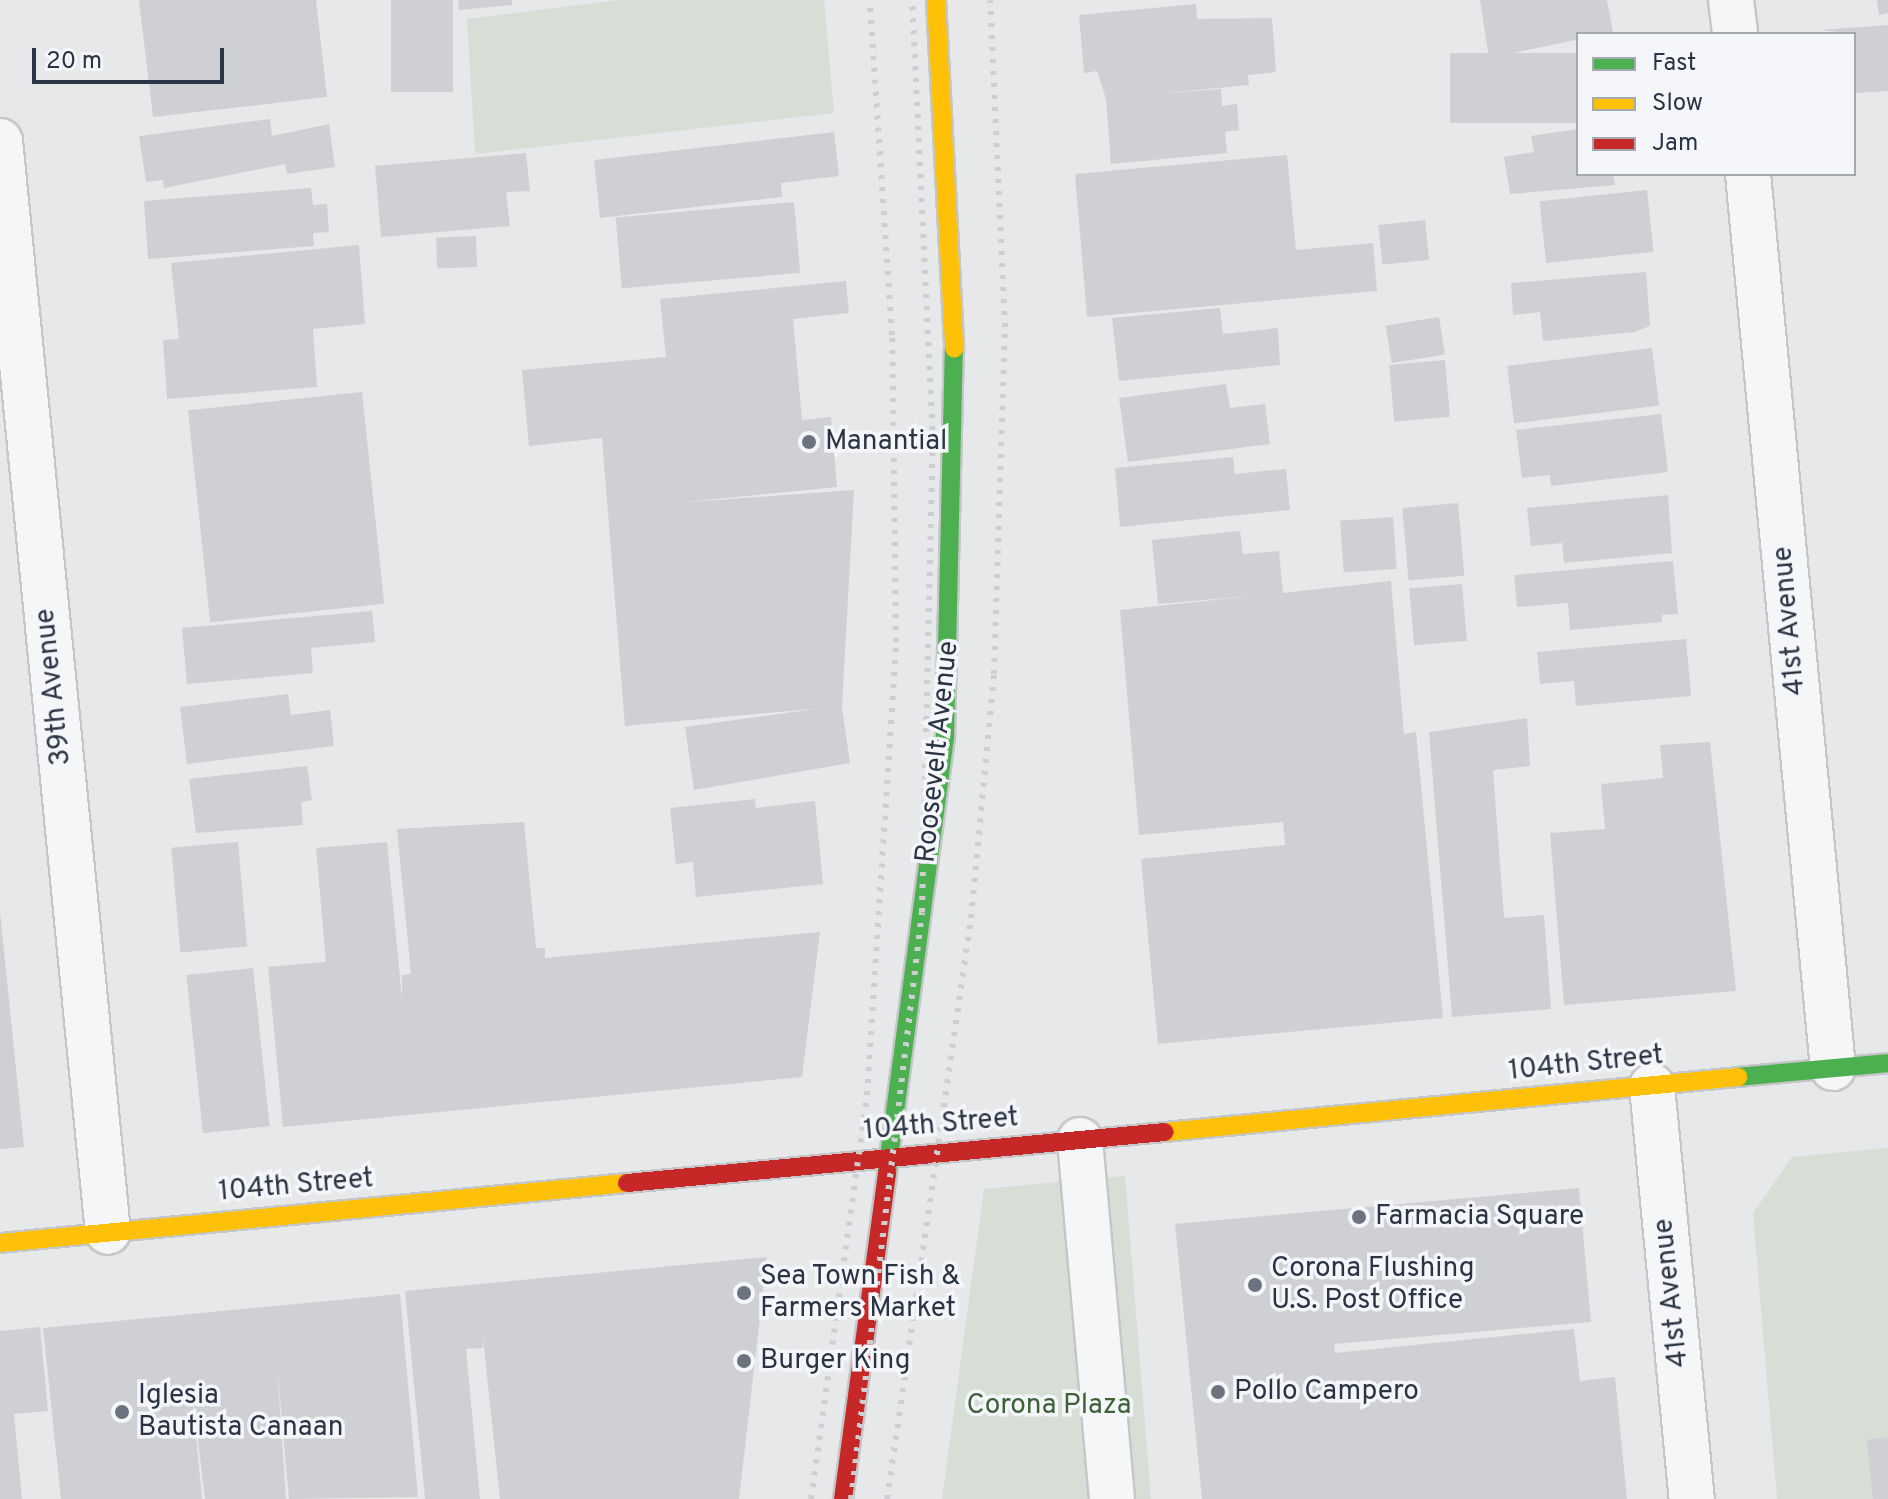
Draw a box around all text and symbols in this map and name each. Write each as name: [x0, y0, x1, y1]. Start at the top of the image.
scale bar: [36, 32, 228, 82]
legend: [1576, 32, 1856, 176]
text: 20 m: [46, 47, 102, 77]
text: Fast: [1652, 49, 1696, 79]
text: Slow: [1652, 89, 1703, 119]
text: Jam: [1652, 129, 1698, 159]
place label: Manantial: [825, 425, 947, 459]
marker: Manantial: [800, 433, 818, 451]
street label: 41st Avenue: [1767, 544, 1813, 698]
street label: 39th Avenue: [29, 606, 79, 768]
street label: Roosevelt Avenue: [910, 639, 966, 865]
street label: 104th Street: [1507, 1039, 1665, 1089]
street label: 104th Street: [862, 1101, 1020, 1149]
street label: 104th Street: [217, 1162, 375, 1210]
place label: Farmacia Square: [1375, 1200, 1584, 1234]
marker: Farmacia Square: [1350, 1208, 1368, 1226]
street label: 41st Avenue: [1647, 1216, 1697, 1370]
place label: Corona Flushing U.S. Post Office: [1271, 1252, 1474, 1318]
place label: Sea Town Fish & Farmers Market: [760, 1260, 961, 1326]
marker: Corona Flushing U.S. Post Office: [1246, 1276, 1264, 1294]
marker: Sea Town Fish & Farmers Market: [735, 1284, 753, 1302]
place label: Burger King: [760, 1344, 910, 1378]
marker: Burger King: [735, 1352, 753, 1370]
place label: Pollo Campero: [1234, 1375, 1419, 1409]
place label: Iglesia Bautista Canaan: [138, 1379, 344, 1445]
marker: Pollo Campero: [1209, 1383, 1227, 1401]
park label: Corona Plaza: [966, 1389, 1132, 1423]
marker: Iglesia Bautista Canaan: [113, 1403, 131, 1421]

